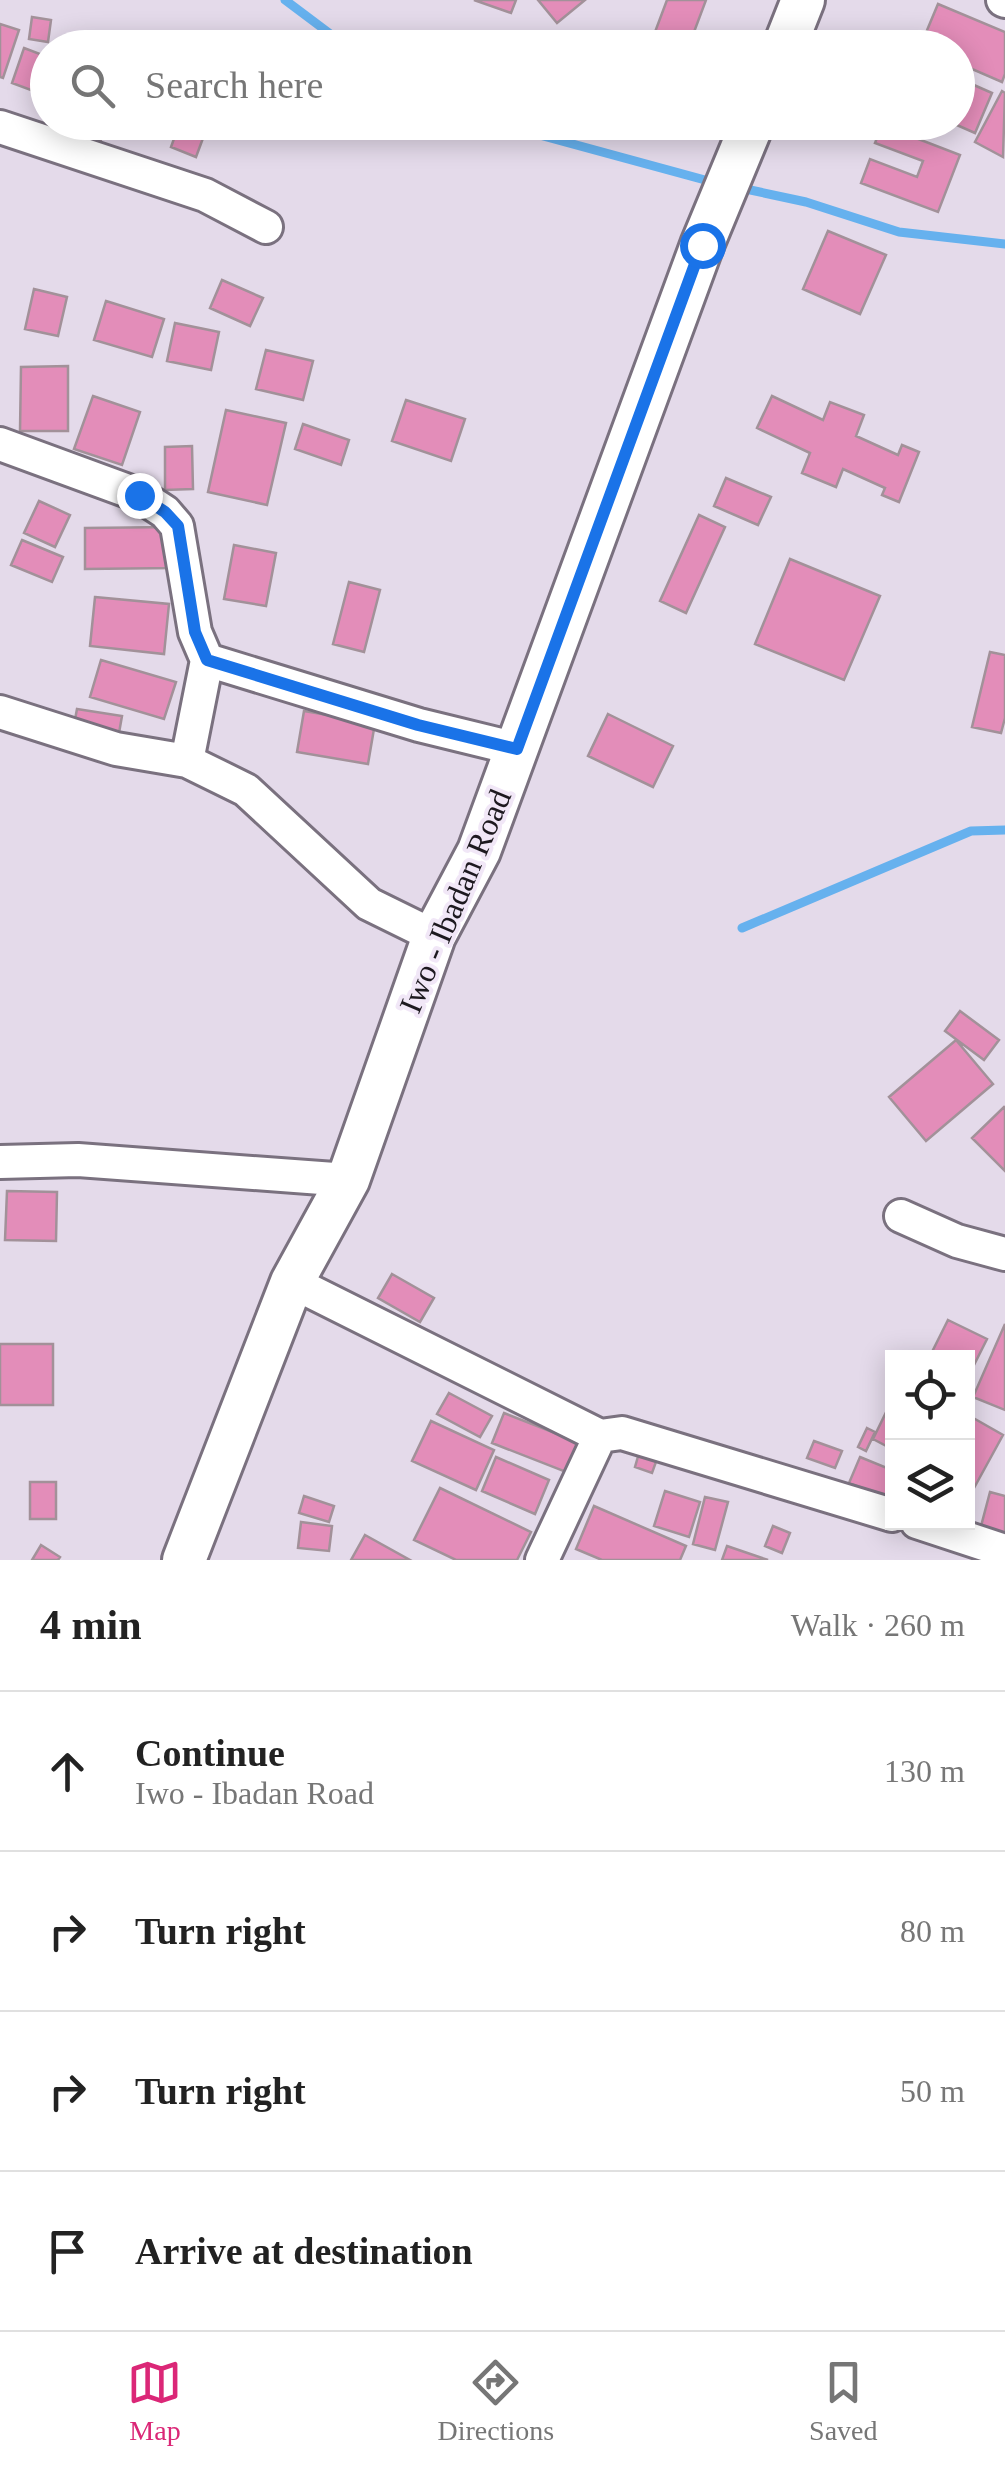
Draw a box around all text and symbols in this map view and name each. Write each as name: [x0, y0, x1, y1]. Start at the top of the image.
search box: [30, 30, 975, 140]
icon: search: [65, 58, 120, 113]
text: Search here: [145, 64, 323, 106]
route start: [680, 223, 726, 269]
route end: [117, 473, 163, 519]
street label: Iwo - Ibadan Road: [392, 784, 518, 1018]
map controls: [885, 1350, 975, 1530]
button: locate: [885, 1350, 975, 1440]
button: layers: [885, 1440, 975, 1530]
text: 4 min: [40, 1602, 142, 1648]
text: Walk · 260 m: [791, 1607, 965, 1643]
text: Continue: [135, 1732, 285, 1774]
icon: ahead: [40, 1744, 95, 1799]
text: 130 m: [884, 1753, 965, 1789]
text: Iwo - Ibadan Road: [135, 1775, 374, 1811]
icon: right: [40, 1904, 95, 1959]
text: Turn right: [135, 1910, 306, 1952]
text: 80 m: [900, 1913, 965, 1949]
icon: right: [40, 2064, 95, 2119]
text: Turn right: [135, 2070, 306, 2112]
text: 50 m: [900, 2073, 965, 2109]
icon: arrive: [40, 2224, 95, 2279]
text: Arrive at destination: [135, 2230, 473, 2272]
tab: Map: [127, 2355, 182, 2447]
tab: Directions: [437, 2355, 554, 2447]
tab: Saved: [809, 2355, 878, 2447]

